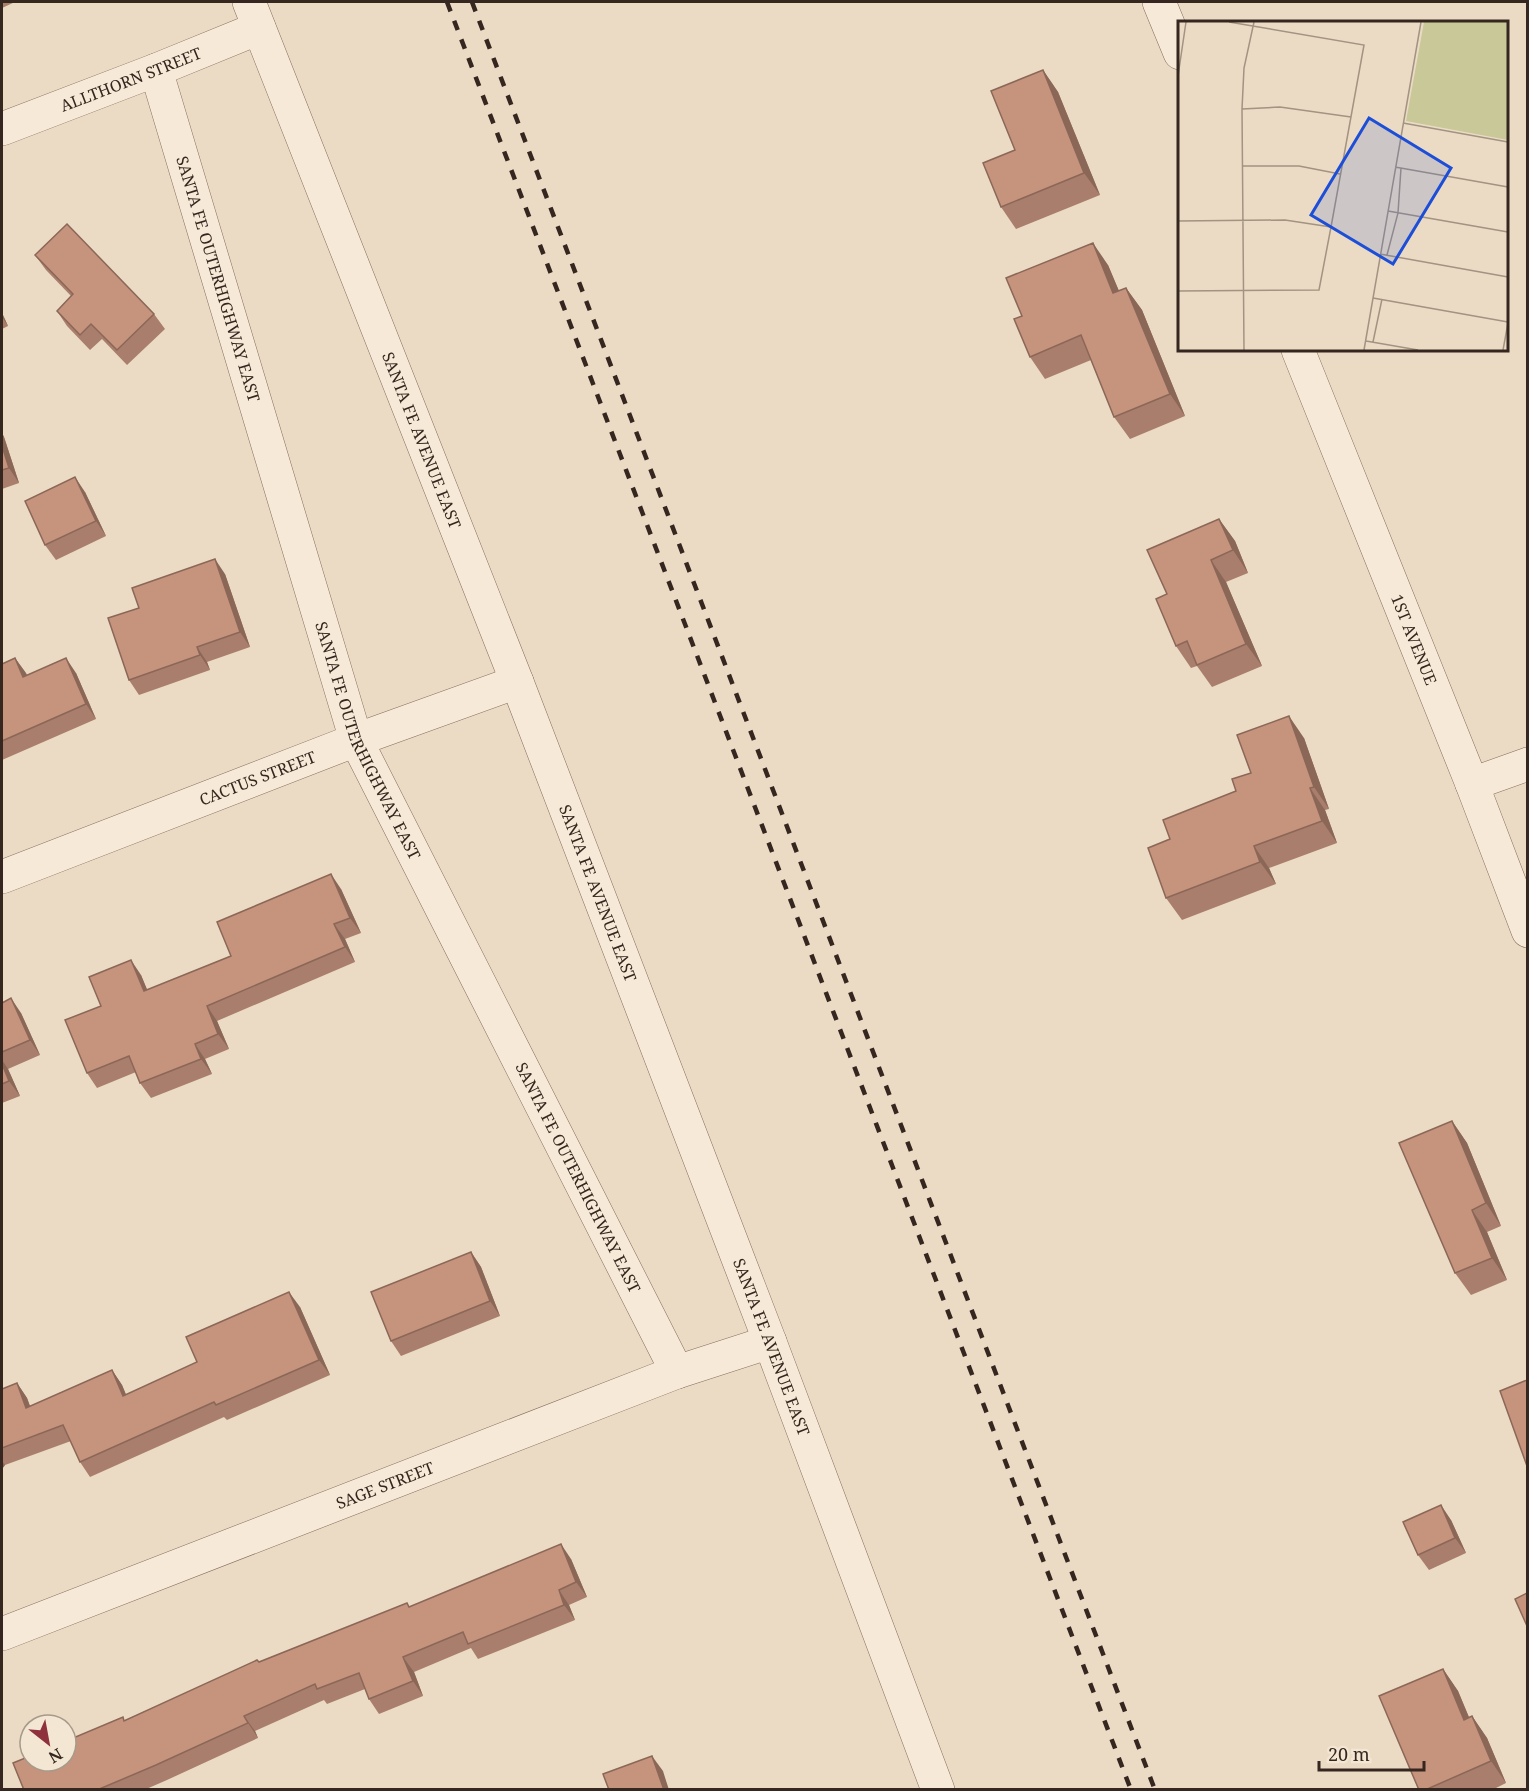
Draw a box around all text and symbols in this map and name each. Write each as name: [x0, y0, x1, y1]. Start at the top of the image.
inset map: [1178, 21, 1508, 351]
street label: ALLTHORN STREET: [57, 42, 205, 117]
street label: SANTA FE OUTERHIGHWAY EAST: [171, 153, 266, 405]
street label: SANTA FE AVENUE EAST: [377, 349, 466, 532]
street label: 1ST AVENUE: [1386, 591, 1442, 688]
street label: SANTA FE OUTERHIGHWAY EAST: [310, 619, 426, 863]
street label: CACTUS STREET: [196, 746, 319, 811]
street label: SANTA FE AVENUE EAST: [554, 801, 642, 985]
street label: SANTA FE OUTERHIGHWAY EAST: [511, 1059, 646, 1297]
street label: SANTA FE AVENUE EAST: [728, 1255, 815, 1439]
street label: SAGE STREET: [333, 1456, 437, 1514]
north arrow: [18, 1713, 78, 1773]
scale bar: [1319, 1734, 1424, 1772]
text: 20 m: [1328, 1742, 1370, 1766]
text: N: [44, 1743, 67, 1769]

